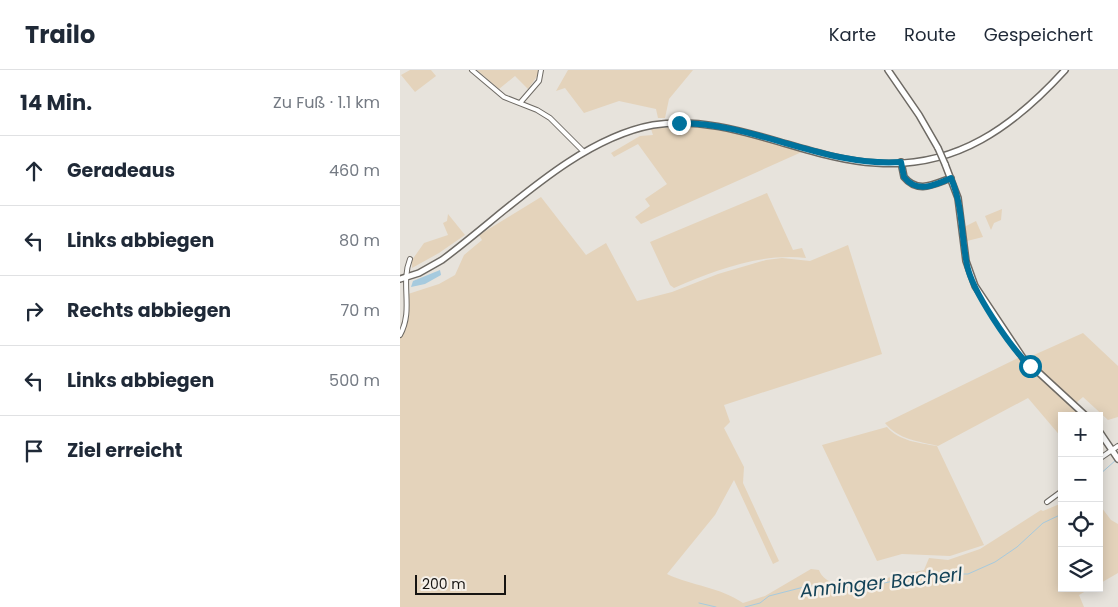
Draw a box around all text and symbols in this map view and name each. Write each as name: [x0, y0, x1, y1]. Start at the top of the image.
text: Trailo: [25, 18, 95, 51]
text: Karte: [829, 22, 876, 47]
text: Route: [904, 22, 956, 47]
text: Gespeichert: [984, 22, 1093, 47]
text: 14 Min.: [20, 88, 92, 117]
text: Zu Fuß · 1.1 km: [273, 91, 380, 114]
route end: [668, 112, 691, 135]
icon: ahead: [20, 157, 48, 185]
text: Geradeaus: [67, 157, 175, 184]
text: 460 m: [329, 159, 380, 182]
icon: left: [20, 227, 48, 255]
text: Links abbiegen: [67, 227, 214, 254]
text: 80 m: [339, 229, 380, 252]
icon: right: [20, 297, 48, 325]
text: Rechts abbiegen: [67, 297, 231, 324]
text: 70 m: [340, 299, 380, 322]
route start: [1019, 355, 1042, 378]
icon: left: [20, 367, 48, 395]
text: Links abbiegen: [67, 367, 214, 394]
text: 500 m: [329, 369, 380, 392]
map controls: [1058, 412, 1103, 592]
button: +: [1058, 412, 1103, 457]
icon: arrive: [20, 437, 48, 465]
text: Ziel erreicht: [67, 437, 183, 464]
button: −: [1058, 457, 1103, 502]
button: locate: [1058, 502, 1103, 547]
button: layers: [1058, 547, 1103, 592]
water label: Anninger Bacherl: [798, 561, 964, 605]
scale bar: [415, 572, 506, 595]
text: 200 m: [422, 574, 466, 594]

